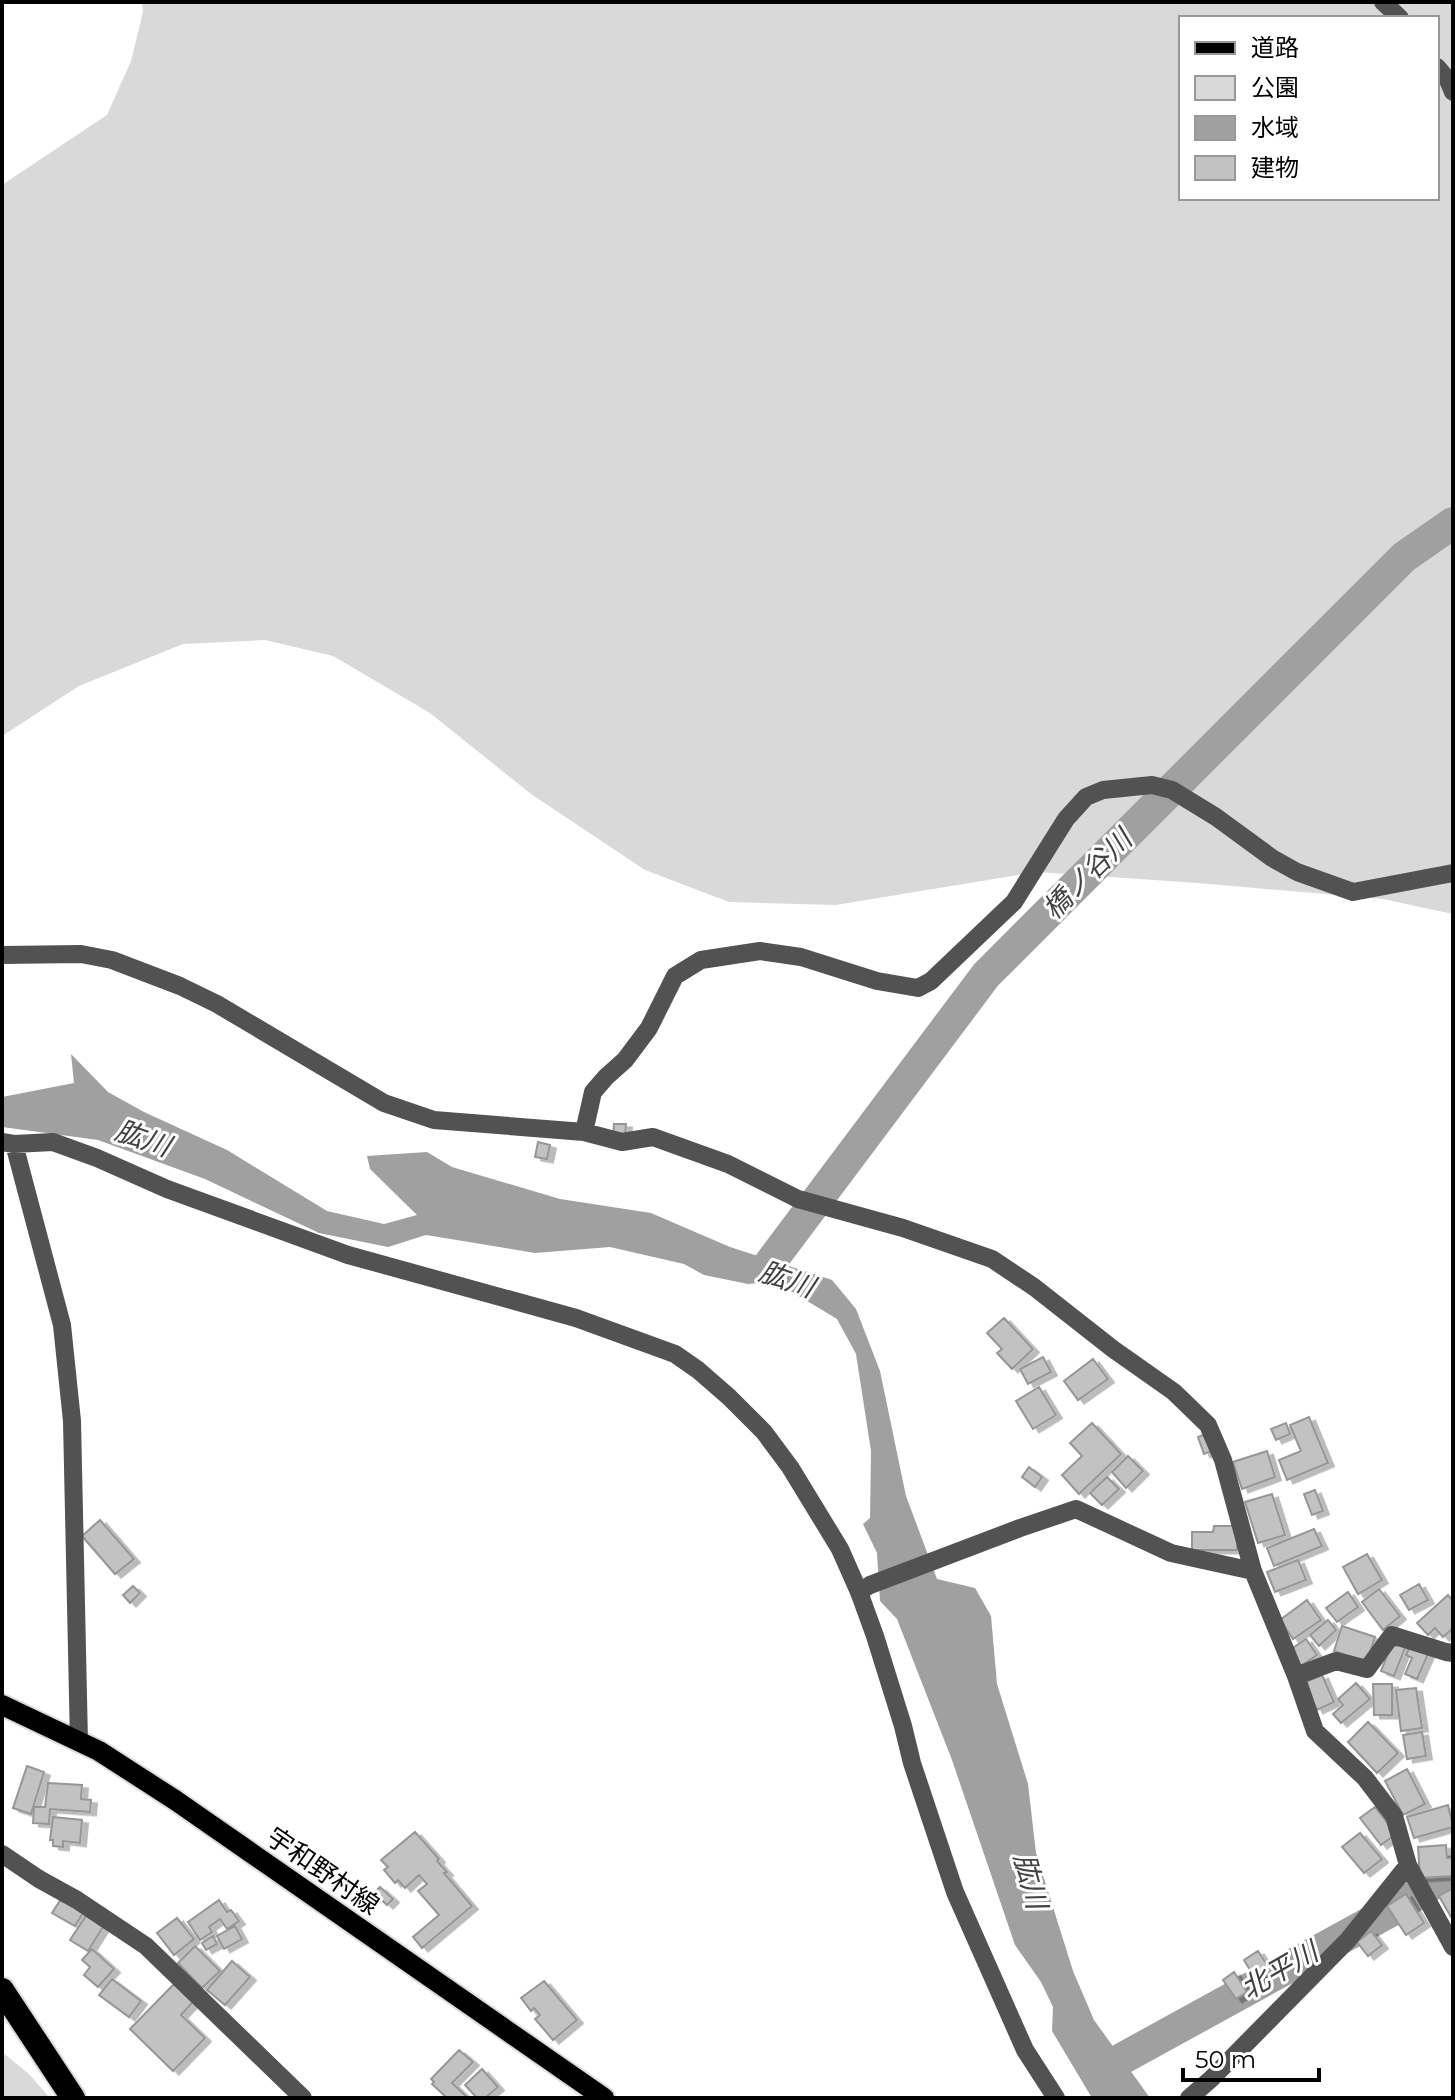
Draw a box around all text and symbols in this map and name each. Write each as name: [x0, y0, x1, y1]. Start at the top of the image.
legend: [1179, 16, 1439, 200]
text: 道路: [1251, 33, 1299, 62]
text: 公園: [1251, 73, 1299, 102]
text: 水域: [1251, 113, 1299, 142]
text: 建物: [1251, 153, 1299, 182]
water label: 橋ノ谷川: [1035, 820, 1141, 926]
water label: 肱川: [111, 1113, 178, 1164]
water label: 肱川: [755, 1254, 822, 1305]
street label: 宇和野村線: [261, 1821, 385, 1921]
water label: 肱川: [1007, 1850, 1055, 1915]
water label: 北平川: [1234, 1933, 1326, 2006]
scale bar: [1183, 2032, 1319, 2082]
text: 50 m: [1195, 2045, 1256, 2074]

